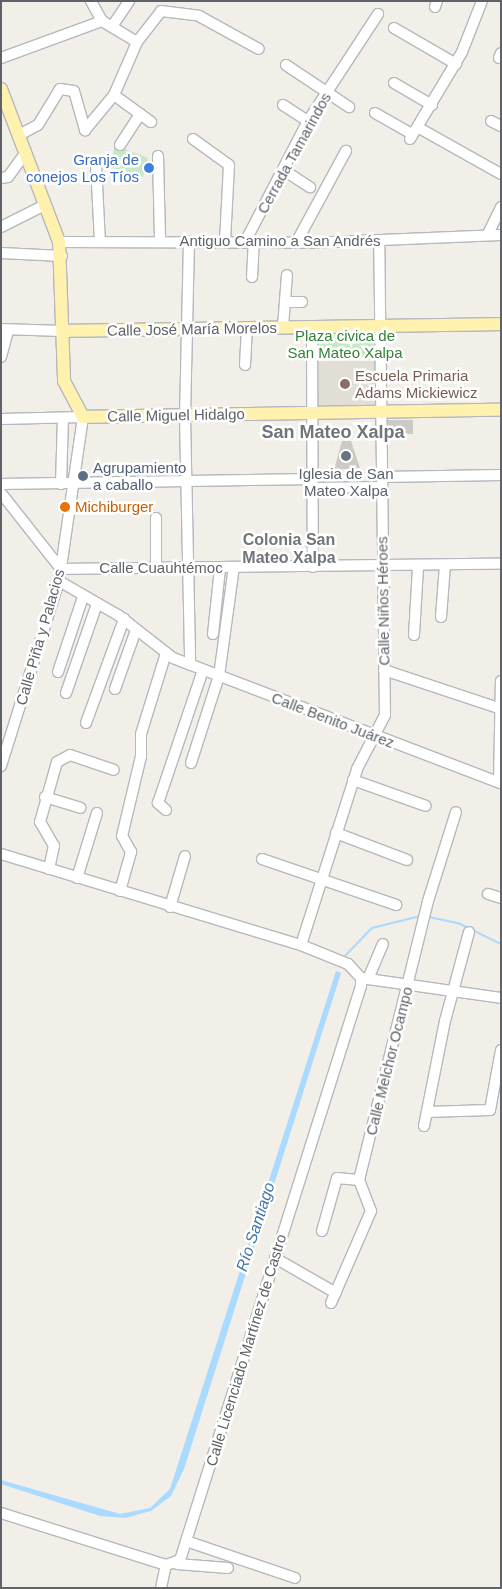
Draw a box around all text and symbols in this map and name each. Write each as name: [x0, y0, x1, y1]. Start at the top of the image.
street label: Cerrada Tamarindos: [253, 89, 335, 217]
place label: Granja de conejos Los Tíos: [26, 150, 139, 185]
marker: Granja de conejos Los Tíos: [143, 162, 155, 174]
street label: Antiguo Camino a San Andrés: [179, 232, 381, 250]
street label: Calle José María Morelos: [107, 319, 277, 339]
park label: Plaza civica de San Mateo Xalpa: [287, 326, 403, 361]
place label: Escuela Primaria Adams Mickiewicz: [355, 366, 478, 401]
marker: Escuela Primaria Adams Mickiewicz: [339, 378, 351, 390]
street label: Calle Miguel Hidalgo: [107, 405, 245, 425]
district label: San Mateo Xalpa: [261, 421, 405, 443]
marker: Iglesia de San Mateo Xalpa: [340, 450, 352, 462]
place label: Agrupamiento a caballo: [93, 458, 186, 493]
place label: Iglesia de San Mateo Xalpa: [298, 464, 394, 499]
marker: Agrupamiento a caballo: [77, 470, 89, 482]
place label: Michiburger: [75, 498, 153, 516]
marker: Michiburger: [59, 501, 71, 513]
district label: Colonia San Mateo Xalpa: [242, 530, 336, 568]
street label: Calle Niños Héroes: [373, 536, 393, 666]
street label: Calle Cuauhtémoc: [99, 559, 223, 577]
street label: Calle Piña y Palacios: [12, 567, 68, 707]
street label: Calle Benito Juárez: [269, 688, 397, 752]
street label: Calle Melchor Ocampo: [362, 985, 416, 1137]
water label: Río Santiago: [233, 1180, 279, 1274]
street label: Calle Licenciado Martínez de Castro: [202, 1232, 290, 1468]

